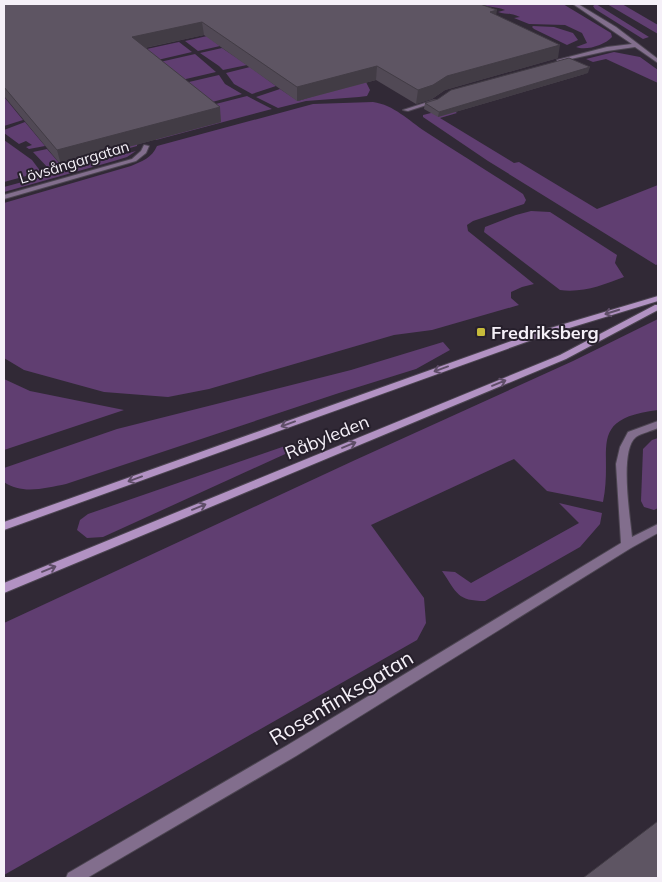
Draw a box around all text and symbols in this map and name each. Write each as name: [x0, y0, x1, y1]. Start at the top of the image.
street label: Lövsångargatan: [17, 136, 131, 188]
one-way arrow: [604, 308, 620, 318]
place label: Fredriksberg: [491, 321, 599, 344]
marker: Fredriksberg: [475, 326, 487, 338]
one-way arrow: [434, 365, 449, 374]
one-way arrow: [492, 378, 507, 387]
street label: Råbyleden: [282, 410, 372, 464]
one-way arrow: [281, 420, 296, 429]
one-way arrow: [341, 440, 356, 450]
one-way arrow: [128, 475, 143, 484]
one-way arrow: [191, 502, 206, 512]
one-way arrow: [41, 564, 56, 574]
street label: Rosenfinksgatan: [264, 644, 418, 750]

